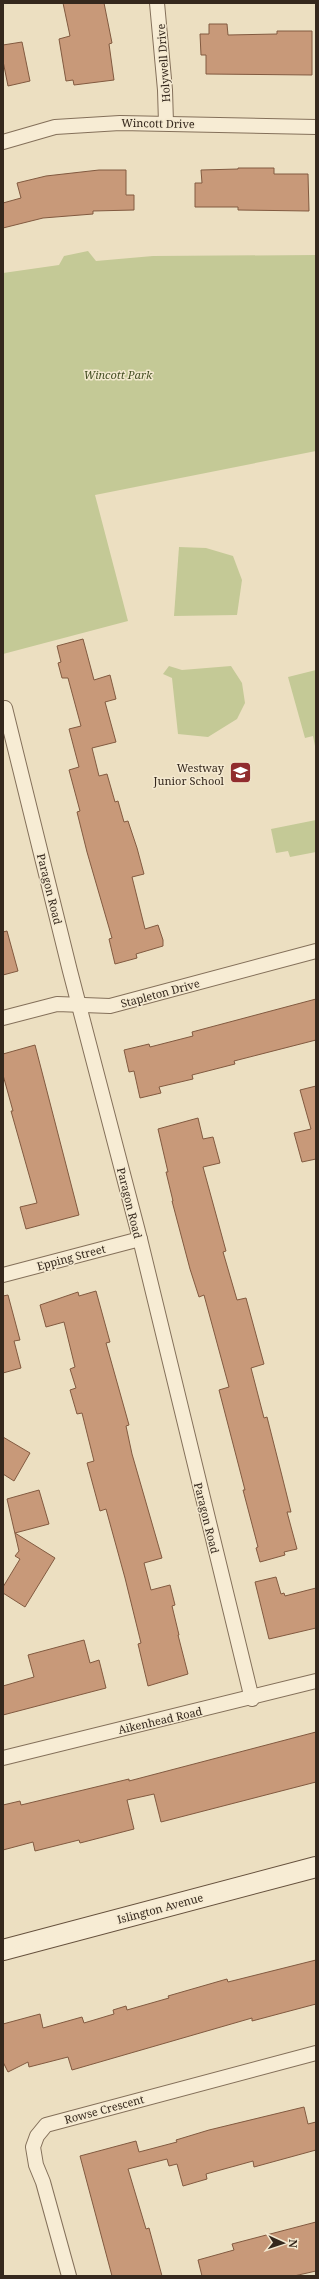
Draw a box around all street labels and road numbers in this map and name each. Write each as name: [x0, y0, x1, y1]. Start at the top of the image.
street label: Holywell Drive: [153, 23, 173, 103]
street label: Wincott Drive: [121, 115, 195, 131]
street label: Paragon Road: [34, 852, 66, 926]
street label: Stapleton Drive: [119, 975, 201, 1011]
street label: Paragon Road: [114, 1166, 146, 1240]
street label: Epping Street: [35, 1241, 107, 1273]
street label: Paragon Road: [191, 1481, 223, 1555]
street label: Aikenhead Road: [117, 1703, 204, 1737]
street label: Islington Avenue: [115, 1889, 205, 1927]
street label: Rowse Crescent: [63, 2091, 146, 2127]

